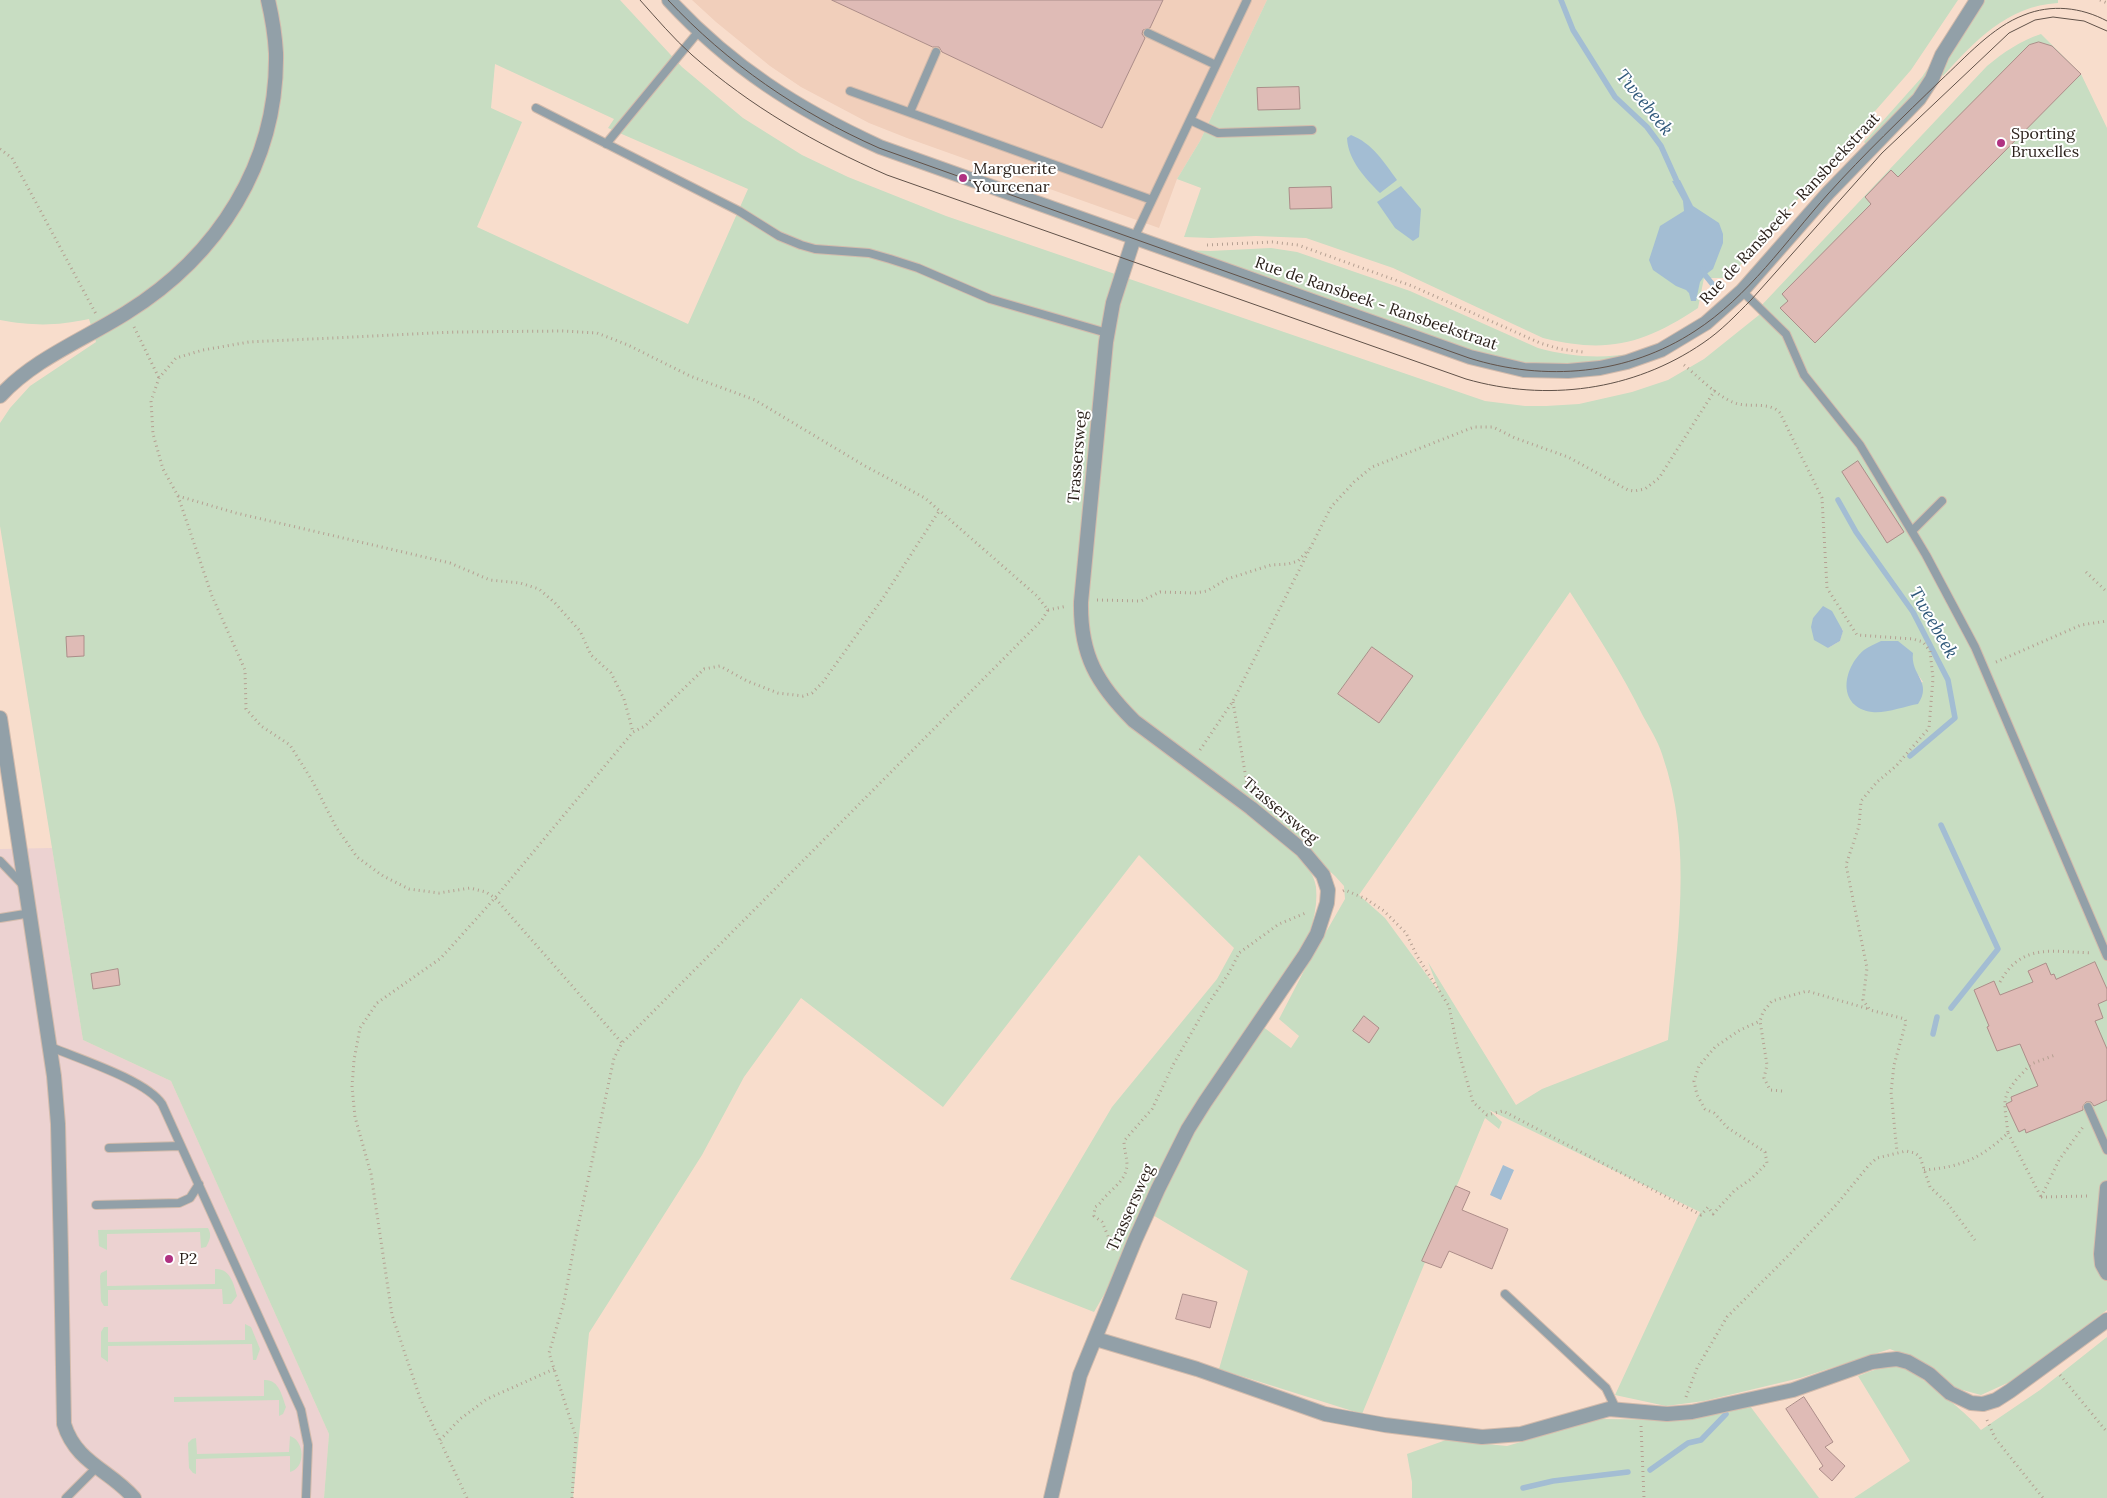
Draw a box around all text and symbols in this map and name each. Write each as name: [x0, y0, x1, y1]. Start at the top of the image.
water label: Tweebeek: [1611, 66, 1677, 140]
street label: Rue de Ransbeek - Ransbeekstraat: [1696, 109, 1884, 309]
place label: Sporting Bruxelles: [2011, 124, 2079, 162]
marker: Sporting Bruxelles: [1995, 137, 2007, 149]
place label: Marguerite Yourcenar: [973, 159, 1056, 197]
marker: Marguerite Yourcenar: [957, 172, 969, 184]
street label: Rue de Ransbeek - Ransbeekstraat: [1252, 253, 1500, 355]
street label: Trassersweg: [1064, 410, 1092, 504]
water label: Tweebeek: [1904, 583, 1962, 663]
street label: Trassersweg: [1238, 774, 1322, 848]
street label: Trassersweg: [1103, 1162, 1159, 1254]
place label: P2: [179, 1249, 197, 1269]
marker: P2: [163, 1253, 175, 1265]

